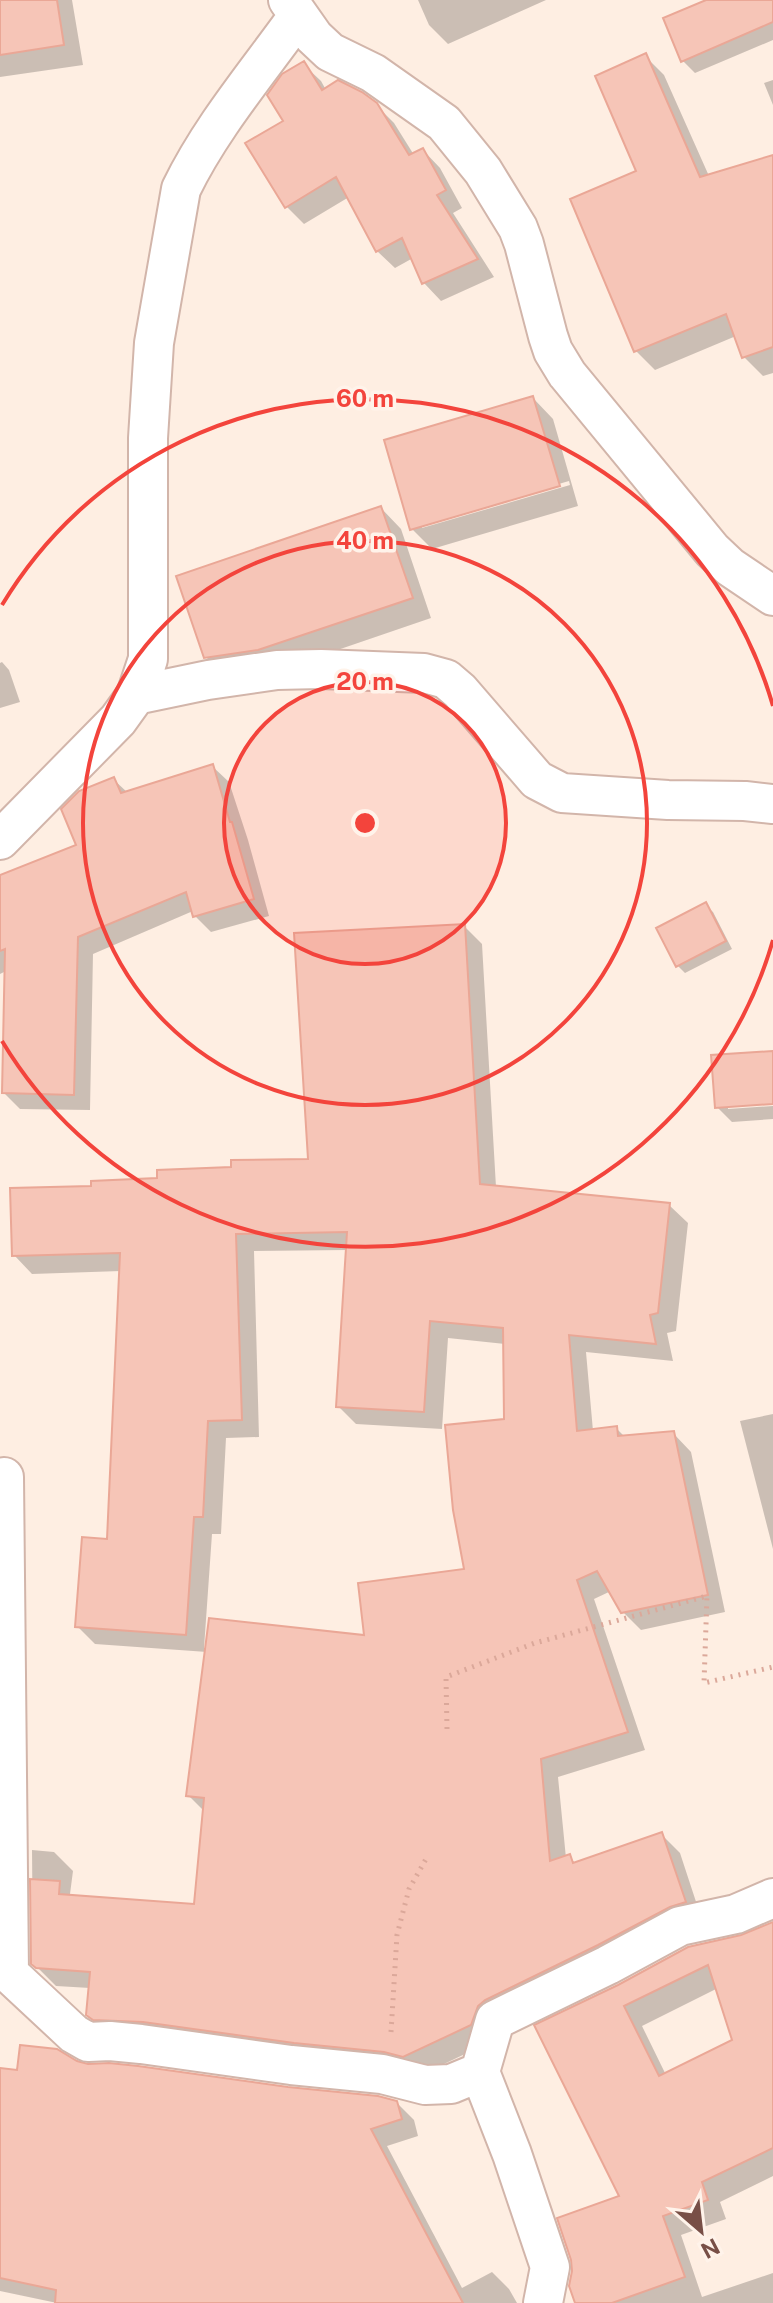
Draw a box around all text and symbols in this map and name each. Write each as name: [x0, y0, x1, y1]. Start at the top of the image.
text: 60 m: [336, 384, 394, 412]
text: 40 m: [336, 526, 394, 554]
text: 20 m: [336, 667, 394, 695]
centre of rings: [351, 809, 379, 837]
north arrow: [661, 2191, 741, 2271]
text: N: [697, 2233, 724, 2264]

